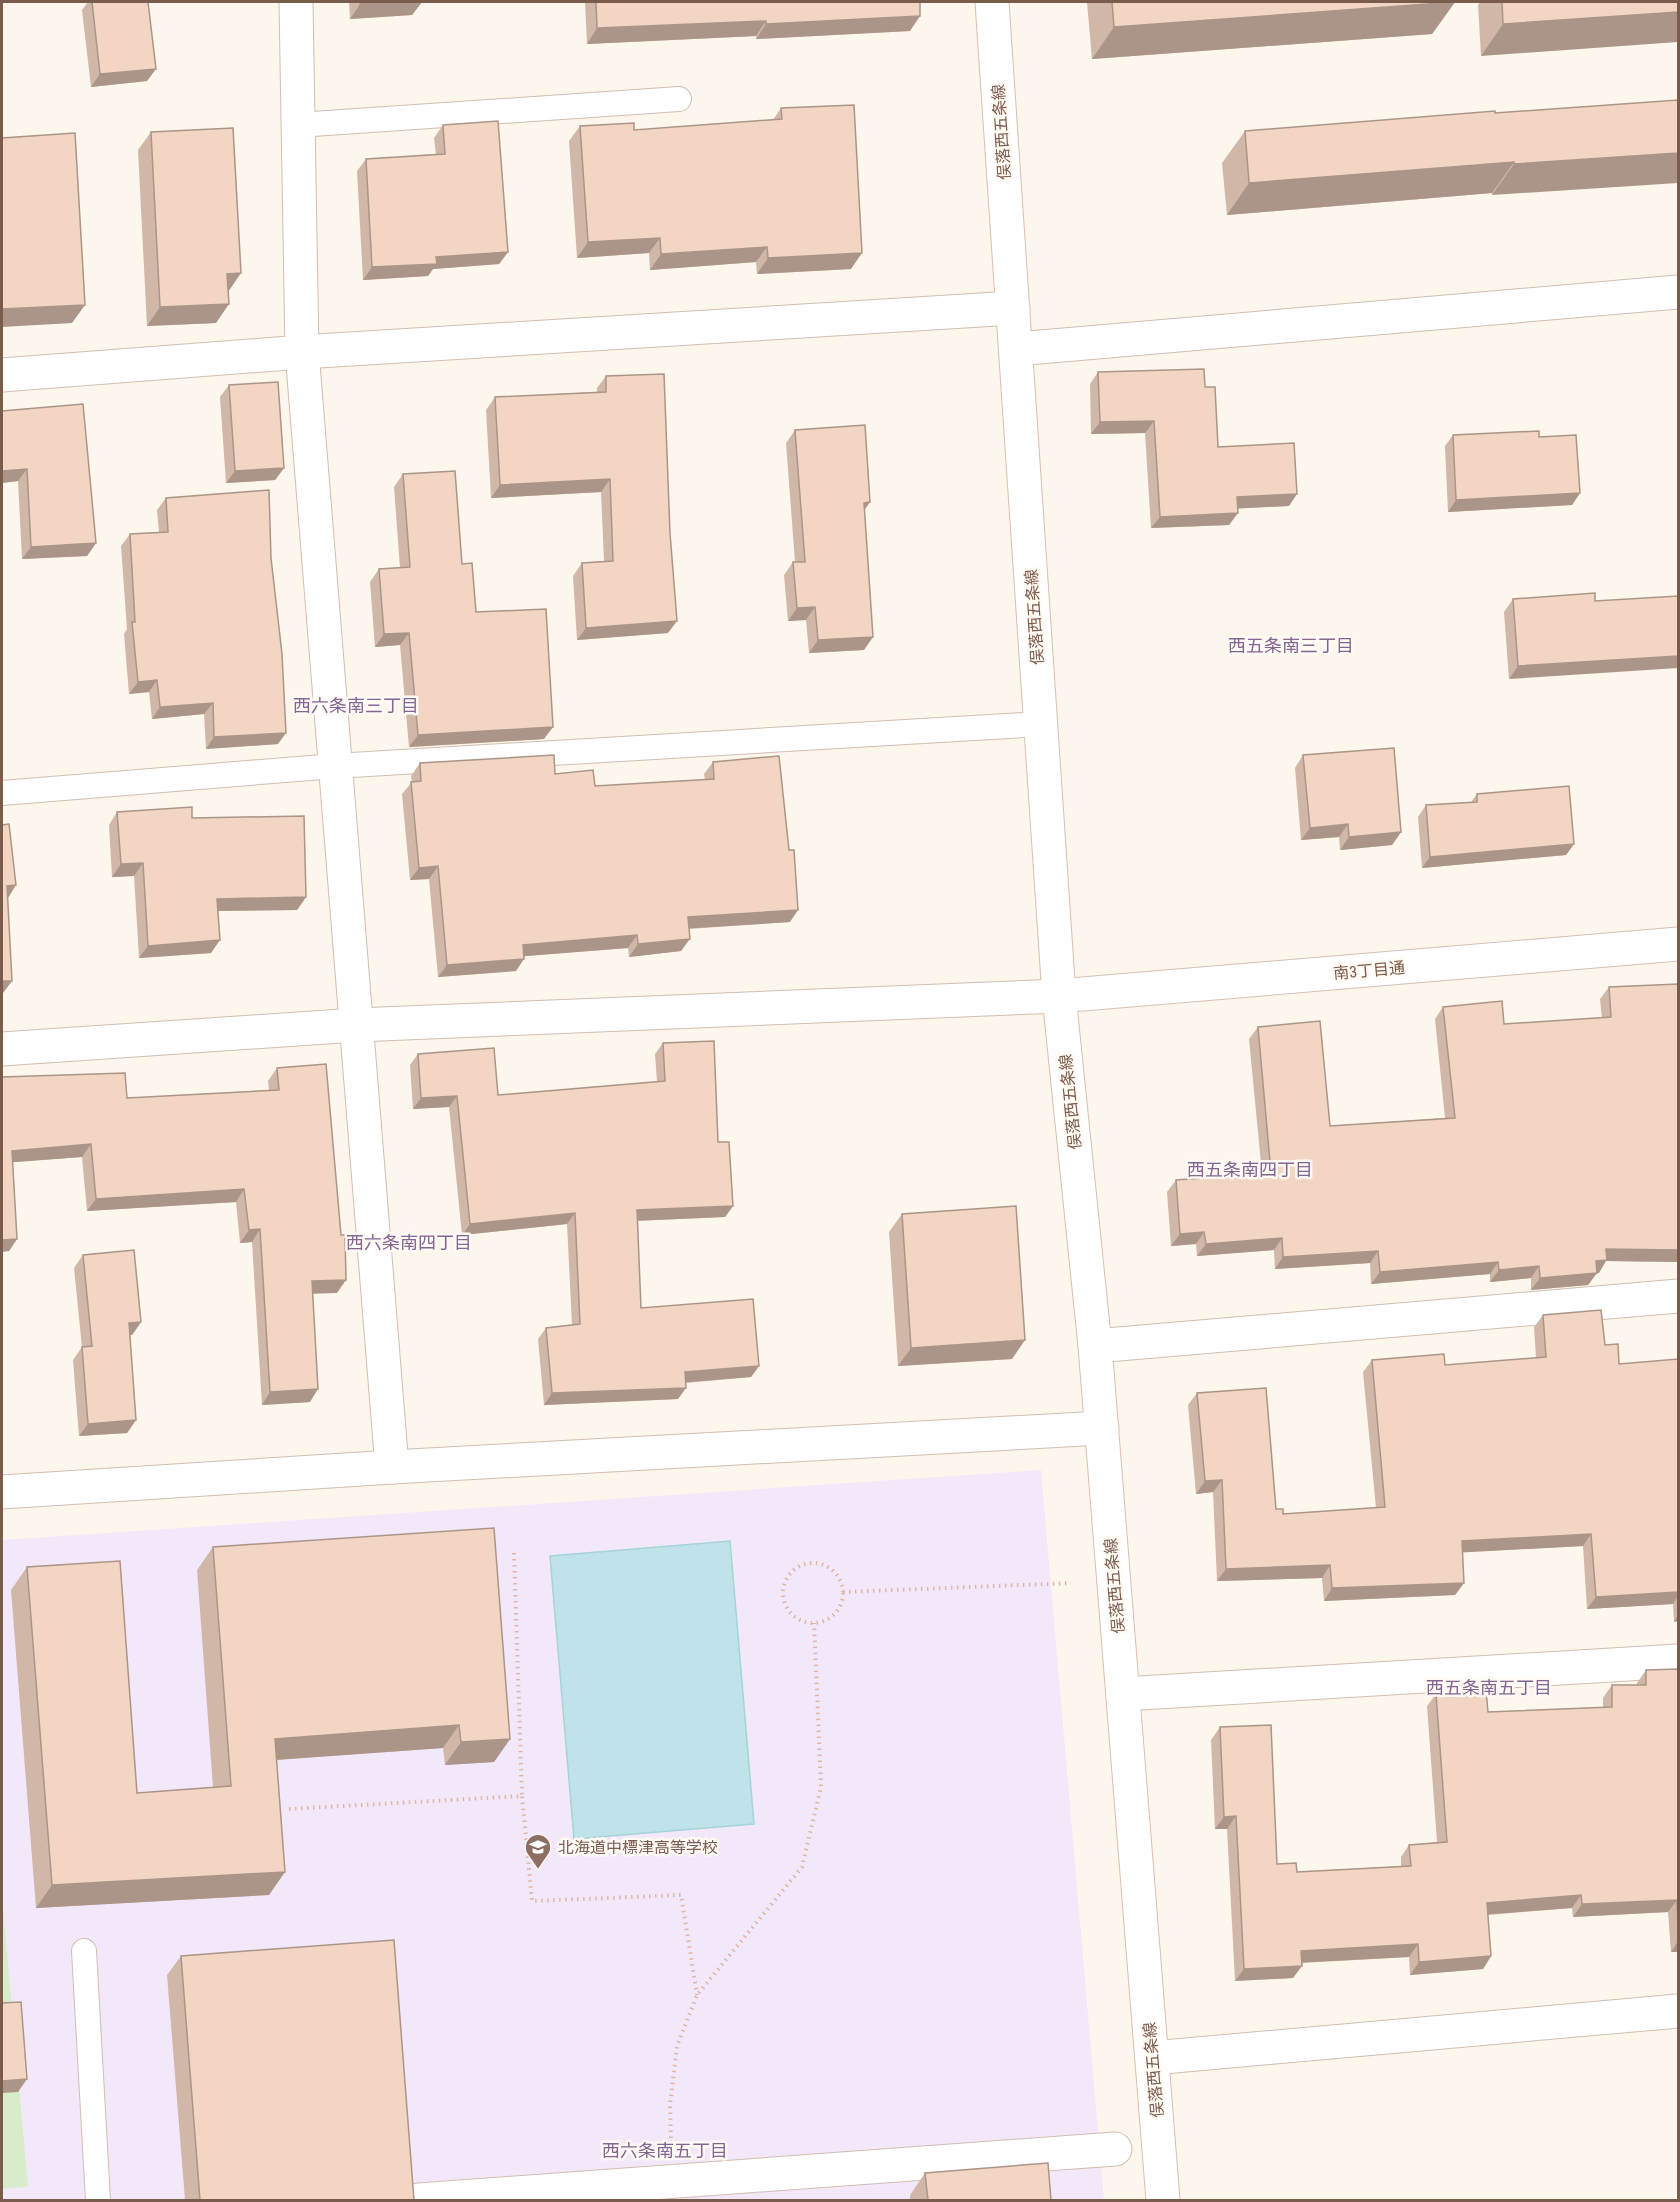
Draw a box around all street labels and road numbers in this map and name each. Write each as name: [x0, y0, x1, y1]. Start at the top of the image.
street label: 俣落西五条線: [989, 83, 1014, 181]
street label: 俣落西五条線: [1022, 568, 1047, 666]
street label: 南3丁目通: [1332, 958, 1406, 983]
street label: 俣落西五条線: [1056, 1053, 1085, 1151]
street label: 俣落西五条線: [1101, 1537, 1128, 1635]
street label: 俣落西五条線: [1140, 2021, 1167, 2119]

